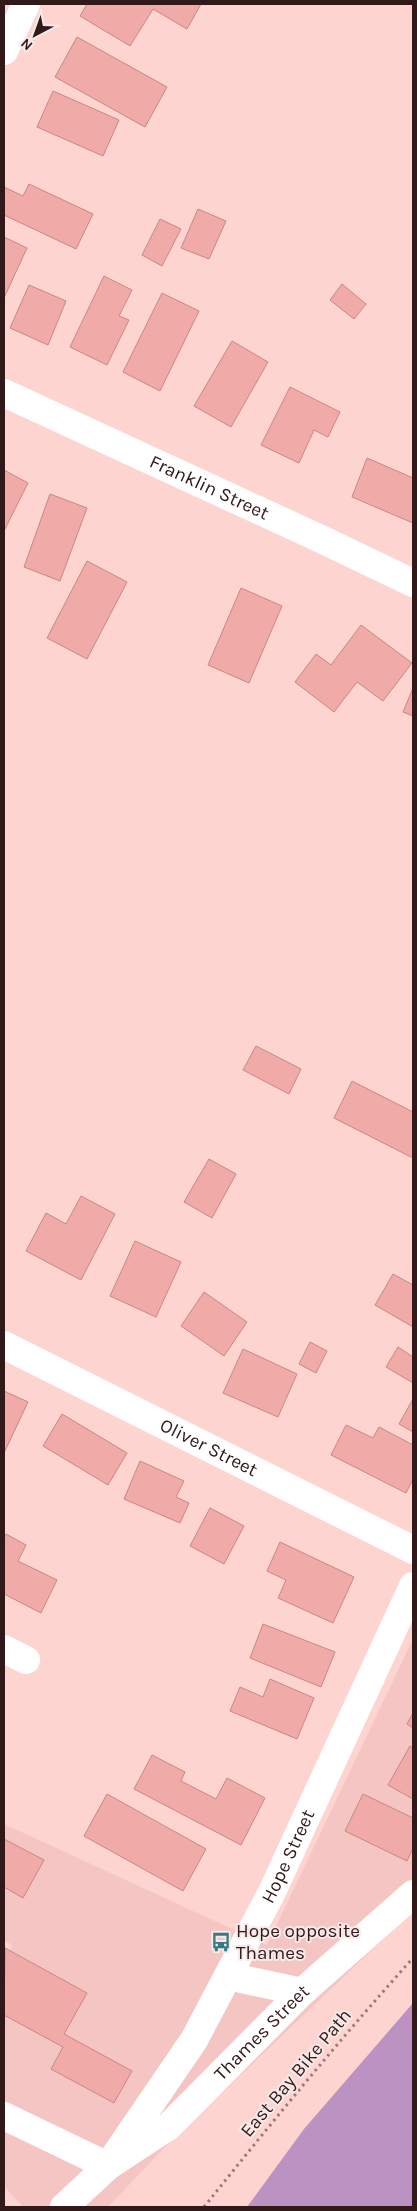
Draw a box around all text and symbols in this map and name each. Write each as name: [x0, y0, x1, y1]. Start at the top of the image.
north arrow: [10, 10, 60, 60]
text: N: [17, 35, 36, 54]
street label: Franklin Street: [146, 451, 272, 525]
street label: Oliver Street: [156, 1414, 261, 1481]
street label: Hope Street: [257, 1806, 319, 1907]
place label: Hope opposite Thames: [236, 1920, 360, 1964]
bus stop icon: Hope opposite Thames: [210, 1931, 232, 1953]
street label: Thames Street: [210, 1980, 314, 2085]
street label: East Bay Bike Path: [236, 2004, 356, 2142]

